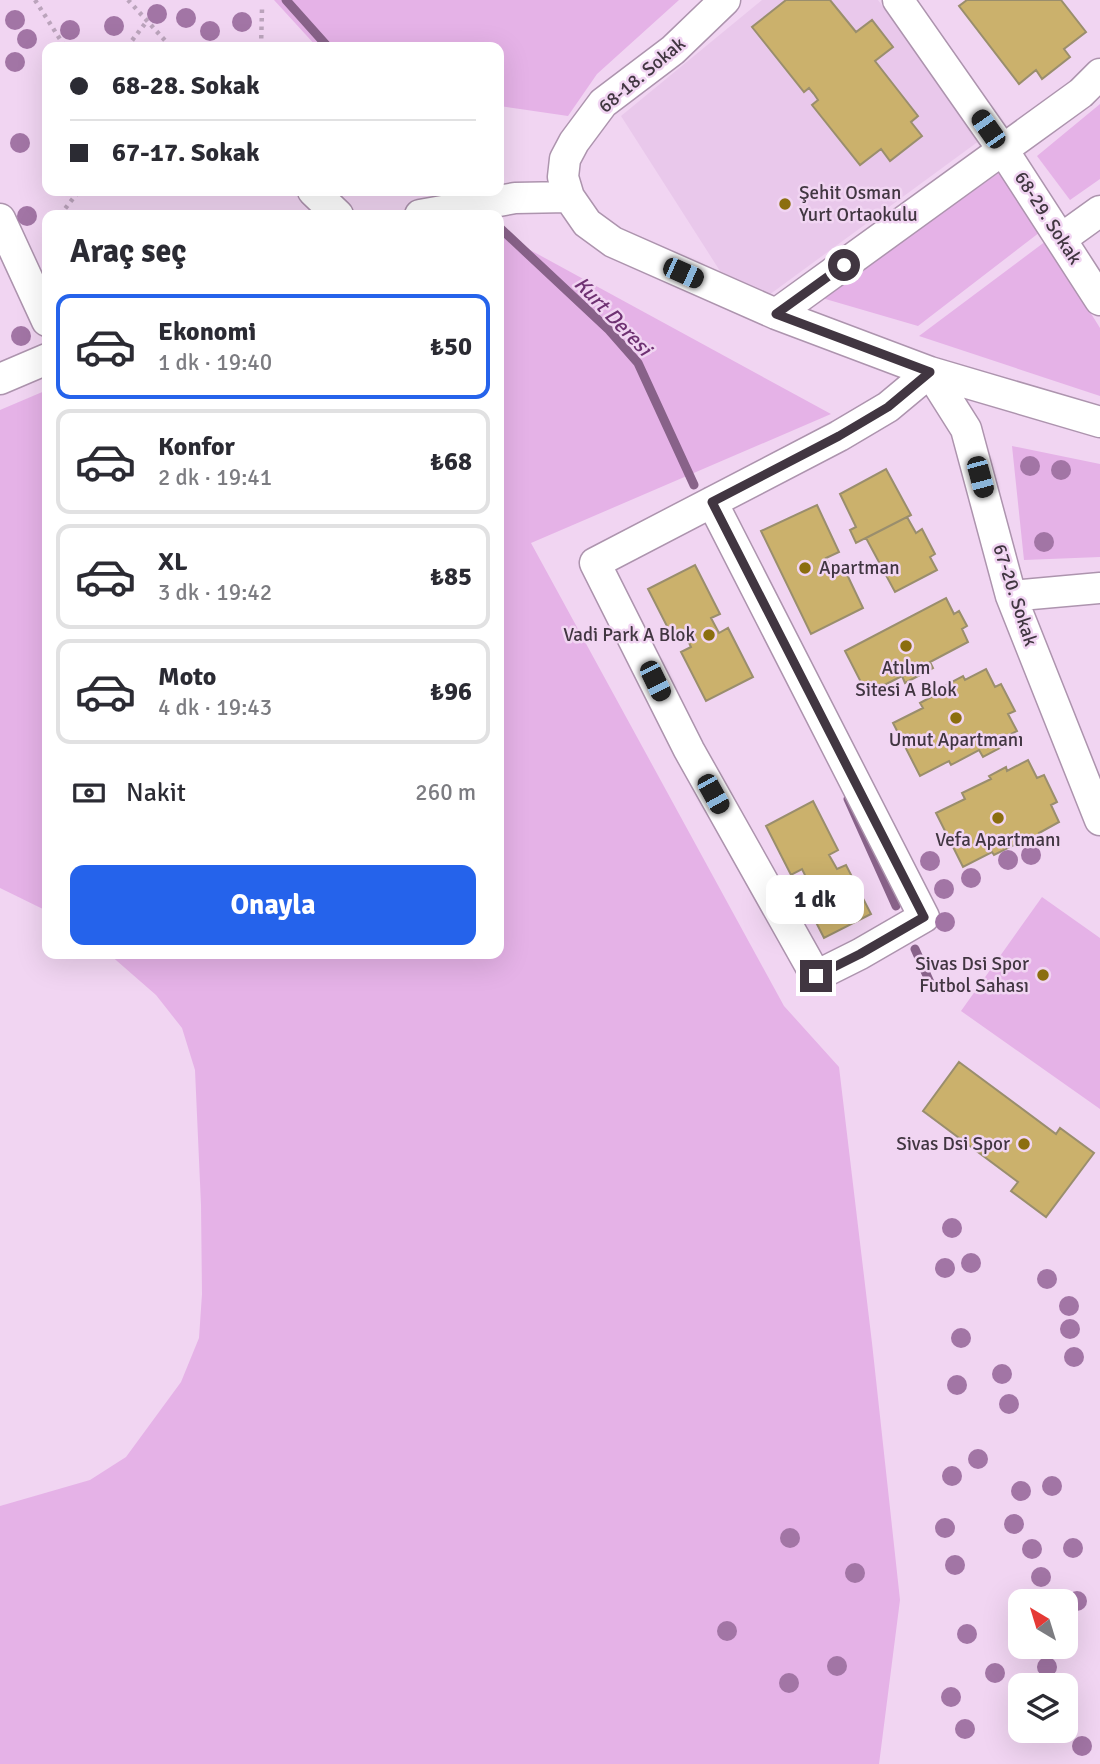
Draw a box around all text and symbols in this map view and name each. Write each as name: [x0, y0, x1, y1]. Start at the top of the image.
street label: 68-18. Sokak: [594, 31, 691, 118]
text: 68-28. Sokak: [112, 70, 260, 102]
car: [968, 106, 1009, 152]
text: 67-17. Sokak: [112, 137, 260, 169]
street label: 68-29. Sokak: [1009, 167, 1087, 269]
place label: Şehit Osman Yurt Ortaokulu: [799, 181, 918, 227]
marker: Şehit Osman Yurt Ortaokulu: [777, 196, 793, 212]
text: Araç seç: [70, 232, 187, 271]
route start: [828, 249, 860, 281]
car: [660, 255, 707, 291]
water label: Kurt Deresi: [569, 271, 659, 363]
icon: car: [74, 315, 137, 378]
text: Ekonomi: [158, 316, 256, 348]
text: ₺50: [430, 331, 472, 363]
text: 1 dk · 19:40: [158, 348, 272, 377]
icon: car: [74, 430, 137, 493]
text: Konfor: [158, 431, 235, 463]
text: ₺68: [430, 446, 472, 478]
car: [965, 454, 996, 500]
text: 2 dk · 19:41: [158, 463, 272, 492]
street label: 67-20. Sokak: [987, 541, 1043, 650]
icon: car: [74, 545, 137, 608]
text: XL: [158, 546, 188, 578]
place label: Apartman: [819, 556, 900, 580]
marker: Apartman: [797, 560, 813, 576]
text: ₺85: [430, 561, 472, 593]
text: 3 dk · 19:42: [158, 578, 272, 607]
place label: Vadi Park A Blok: [563, 623, 695, 647]
marker: Vadi Park A Blok: [701, 627, 717, 643]
marker: Atılım Sitesi A Blok: [898, 638, 914, 654]
place label: Atılım Sitesi A Blok: [855, 656, 957, 702]
car: [637, 658, 674, 704]
icon: car: [74, 660, 137, 723]
text: Moto: [158, 661, 216, 693]
text: ₺96: [430, 676, 472, 708]
text: 4 dk · 19:43: [158, 693, 272, 722]
marker: Umut Apartmanı: [948, 710, 964, 726]
place label: Umut Apartmanı: [889, 728, 1023, 752]
car: [694, 771, 733, 817]
icon: cash: [70, 774, 108, 812]
text: Nakit: [126, 777, 186, 809]
text: 260 m: [415, 778, 476, 807]
marker: Vefa Apartmanı: [990, 810, 1006, 826]
place label: Vefa Apartmanı: [935, 828, 1061, 852]
button: Onayla: [70, 865, 476, 945]
callout: 1 dk: [767, 874, 865, 923]
text: 1 dk: [794, 885, 836, 914]
place label: Sivas Dsi Spor Futbol Sahası: [915, 952, 1029, 998]
route end: [800, 960, 832, 992]
marker: Sivas Dsi Spor Futbol Sahası: [1035, 967, 1051, 983]
place label: Sivas Dsi Spor: [896, 1132, 1010, 1156]
marker: Sivas Dsi Spor: [1016, 1136, 1032, 1152]
north arrow: [1008, 1589, 1078, 1659]
map controls: [1008, 1589, 1078, 1743]
button: layers: [1008, 1673, 1078, 1743]

